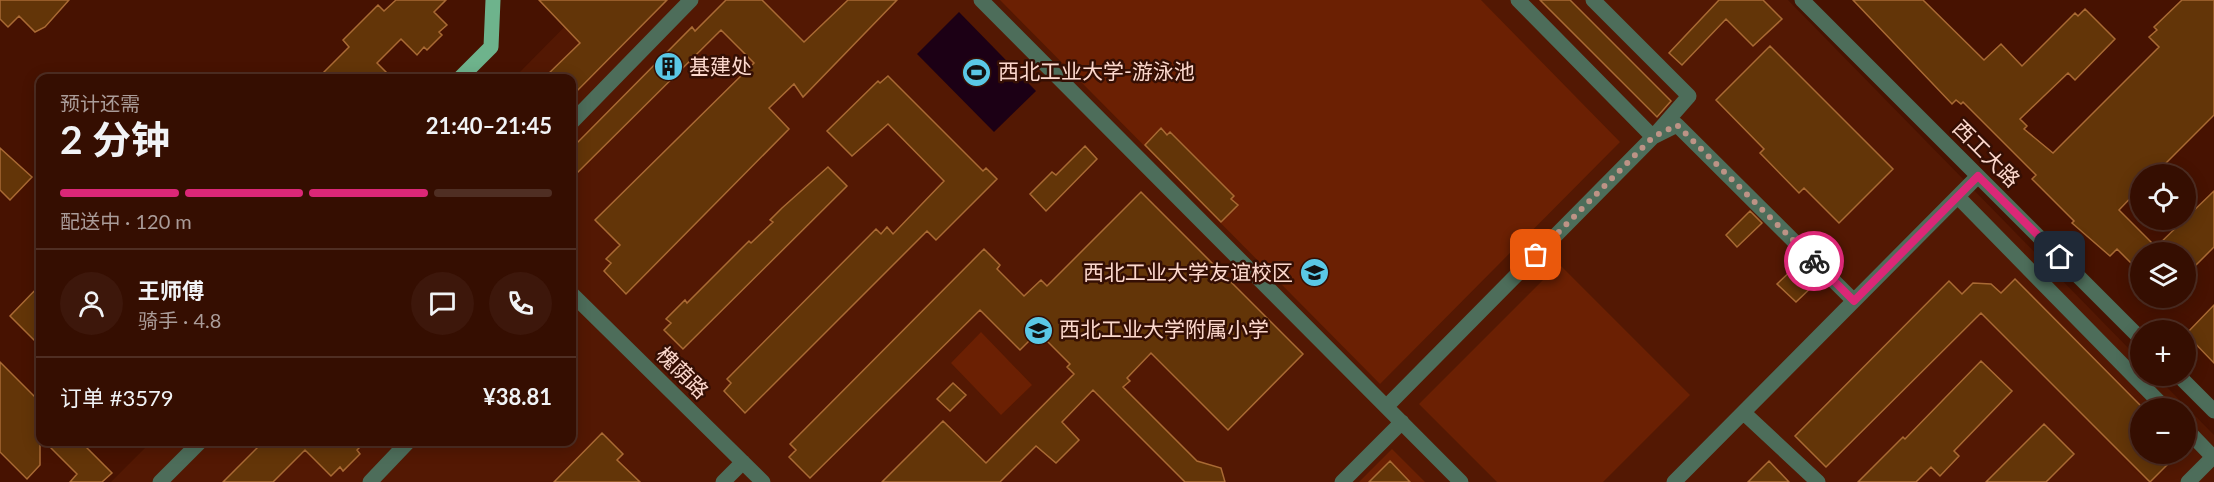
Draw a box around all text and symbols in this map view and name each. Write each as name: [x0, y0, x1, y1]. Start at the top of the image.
building icon: 基建处: [652, 51, 684, 83]
place label: 基建处: [689, 53, 752, 78]
sports icon: 西北工业大学-游泳池: [961, 56, 993, 88]
place label: 西北工业大学-游泳池: [998, 58, 1195, 83]
text: 预计还需: [60, 91, 140, 115]
text: 21:40–21:45: [426, 112, 552, 139]
street label: 西工大路: [1949, 114, 2026, 191]
text: 2 分钟: [60, 116, 170, 162]
map controls: [2130, 164, 2196, 464]
button: locate: [2130, 164, 2196, 230]
text: 配送中 · 120 m: [60, 209, 192, 233]
pin: [1510, 229, 1561, 280]
courier: [1784, 231, 1844, 291]
pin: [2034, 231, 2085, 282]
icon: bag: [1519, 238, 1552, 271]
icon: home: [2043, 240, 2076, 273]
button: layers: [2130, 242, 2196, 308]
icon: bike: [1798, 245, 1831, 278]
school or university icon: 西北工业大学友谊校区: [1298, 257, 1330, 289]
place label: 西北工业大学友谊校区: [1083, 259, 1293, 284]
button: person: [60, 272, 123, 335]
button: chat: [411, 272, 474, 335]
button: phone: [489, 272, 552, 335]
text: 王师傅: [138, 277, 204, 304]
text: 骑手 · 4.8: [138, 308, 221, 332]
school or university icon: 西北工业大学附属小学: [1022, 314, 1054, 346]
place label: 西北工业大学附属小学: [1059, 316, 1269, 341]
button: +: [2130, 320, 2196, 386]
street label: 槐荫路: [652, 341, 714, 403]
text: ¥38.81: [483, 383, 552, 410]
text: 订单 #3579: [60, 384, 173, 411]
button: −: [2130, 398, 2196, 464]

